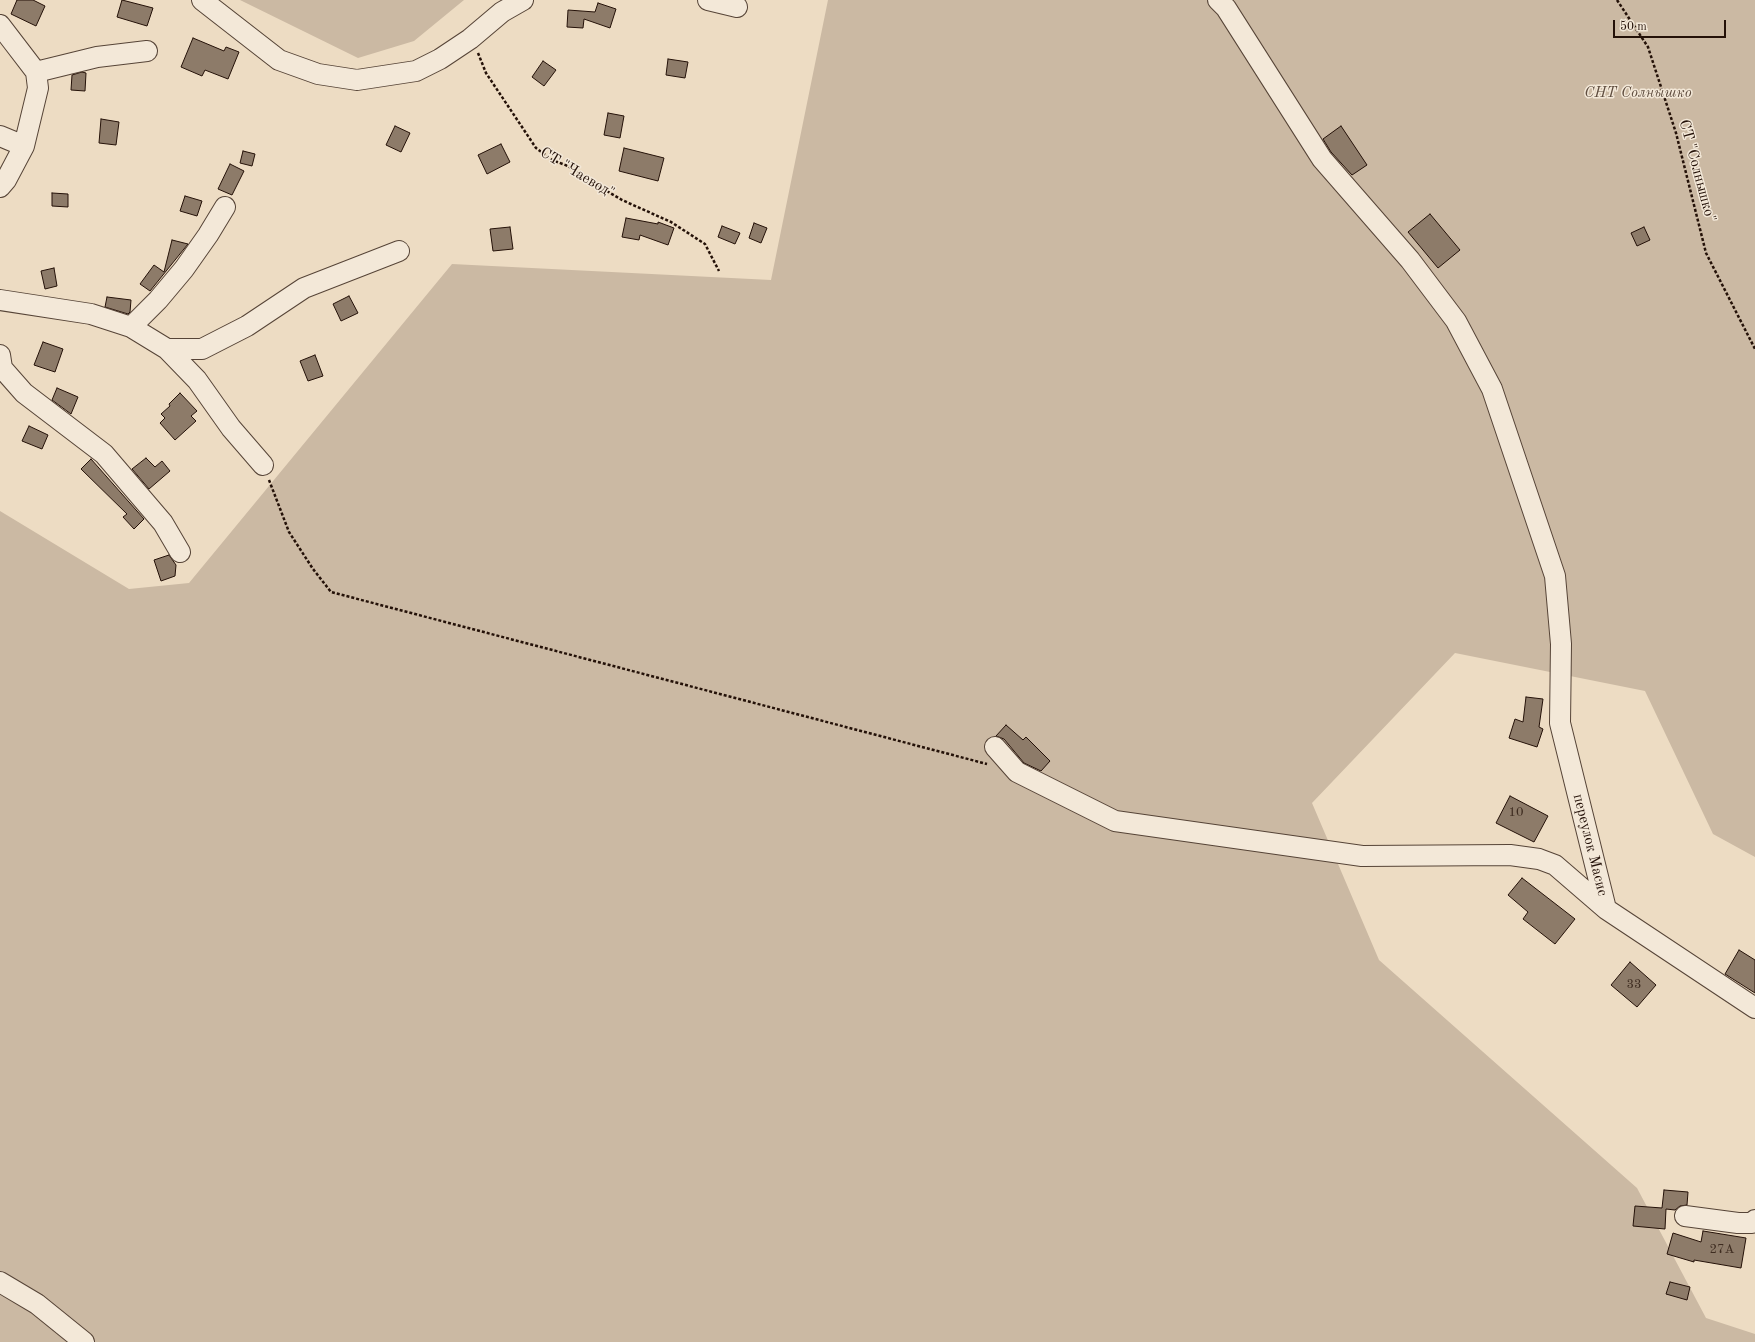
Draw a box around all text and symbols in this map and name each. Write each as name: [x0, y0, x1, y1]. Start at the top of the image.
scale bar: [1615, 12, 1728, 38]
text: 50 m: [1620, 21, 1647, 33]
park label: СНТ Солнышко: [1584, 84, 1692, 102]
street label: СТ "Солнышко": [1675, 118, 1719, 224]
street label: СТ "Чаевод": [537, 144, 617, 202]
street label: переулок Масис: [1569, 792, 1611, 898]
house number: 10: [1508, 805, 1524, 821]
house number: 33: [1626, 977, 1642, 993]
house number: 27А: [1709, 1242, 1735, 1258]

